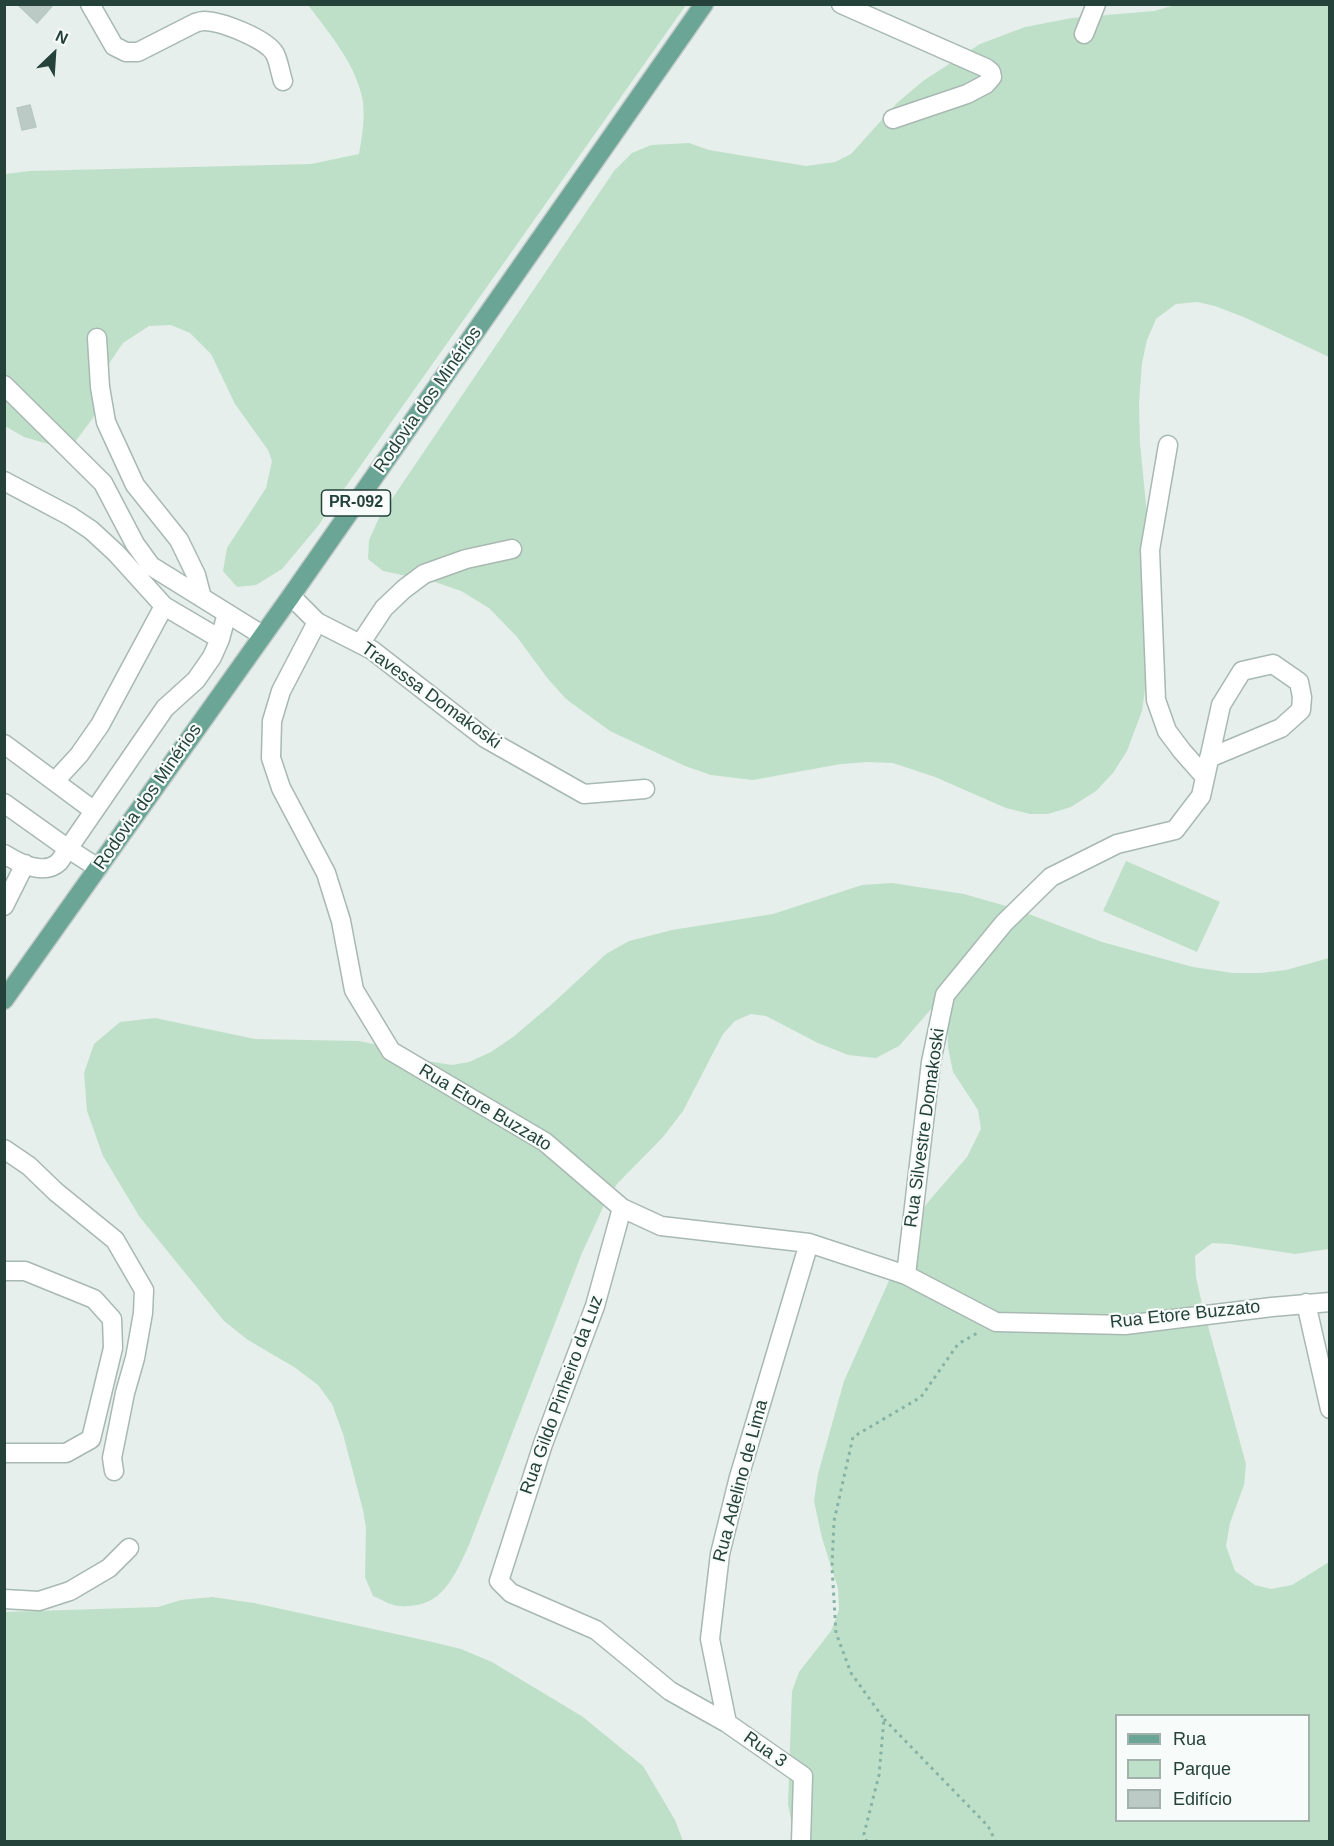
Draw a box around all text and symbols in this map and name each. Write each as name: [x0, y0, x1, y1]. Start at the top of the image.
north arrow: [24, 24, 84, 84]
text: N: [53, 27, 71, 47]
street label: Rodovia dos Minérios: [370, 323, 486, 477]
road number: PR-092: [322, 490, 391, 516]
street label: Travessa Domakoski: [357, 638, 505, 754]
street label: Rodovia dos Minérios: [90, 720, 206, 874]
street label: Rua Silvestre Domakoski: [900, 1027, 950, 1229]
street label: Rua Etore Buzzato: [415, 1060, 555, 1156]
street label: Rua Gildo Pinheiro da Luz: [516, 1293, 608, 1497]
street label: Rua Etore Buzzato: [1109, 1296, 1261, 1334]
street label: Rua Adelino de Lima: [709, 1397, 773, 1565]
legend: [1115, 1714, 1310, 1822]
street label: Rua 3: [739, 1727, 791, 1773]
text: Rua: [1173, 1729, 1206, 1749]
text: Parque: [1173, 1759, 1231, 1779]
text: Edifício: [1173, 1789, 1232, 1809]

